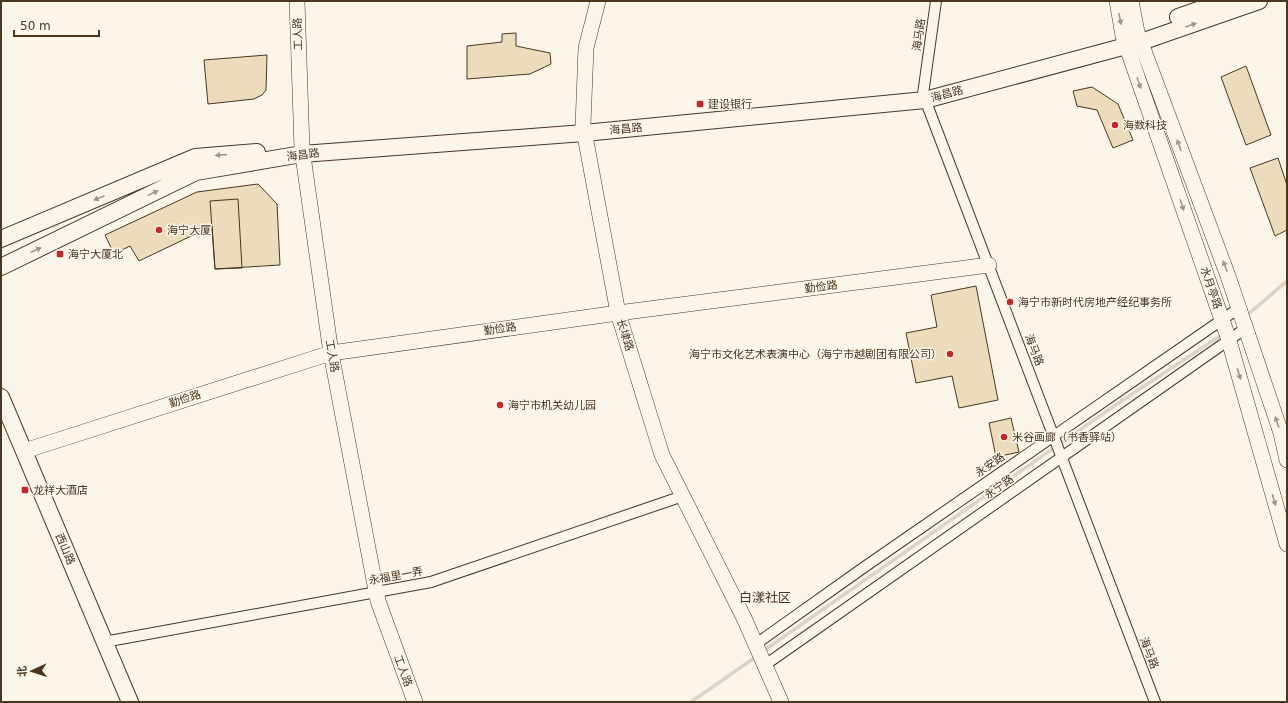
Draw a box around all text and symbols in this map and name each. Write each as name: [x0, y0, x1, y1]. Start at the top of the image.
scale bar: [14, 12, 99, 38]
one-way arrow: [1117, 12, 1123, 25]
street label: 工人路: [291, 17, 305, 51]
street label: 海马路: [910, 18, 928, 52]
text: 50 m: [20, 19, 51, 33]
one-way arrow: [1185, 21, 1197, 27]
one-way arrow: [1137, 77, 1143, 89]
street label: 海昌路: [929, 83, 965, 105]
place label: 建设银行: [708, 98, 752, 111]
marker: 建设银行: [695, 99, 705, 109]
place label: 海数科技: [1123, 119, 1167, 132]
marker: 海数科技: [1110, 120, 1120, 130]
street label: 海昌路: [609, 121, 643, 137]
one-way arrow: [1176, 138, 1182, 150]
street label: 海昌路: [286, 147, 320, 163]
one-way arrow: [215, 152, 227, 159]
one-way arrow: [147, 190, 158, 196]
one-way arrow: [93, 194, 105, 201]
one-way arrow: [1179, 200, 1185, 212]
place label: 海宁大厦: [167, 224, 211, 237]
marker: 海宁大厦: [154, 225, 164, 235]
one-way arrow: [30, 247, 42, 253]
place label: 海宁大厦北: [68, 248, 123, 261]
marker: 海宁大厦北: [55, 249, 65, 259]
one-way arrow: [1221, 260, 1227, 272]
street label: 水月亭路: [1198, 265, 1224, 311]
street label: 勤俭路: [804, 279, 838, 295]
place label: 海宁市新时代房地产经纪事务所: [1018, 296, 1172, 309]
marker: 海宁市新时代房地产经纪事务所: [1005, 297, 1015, 307]
street label: 长埭路: [614, 317, 636, 353]
street label: 勤俭路: [483, 320, 517, 338]
street label: 海马路: [1022, 332, 1046, 368]
street label: 工人路: [323, 339, 341, 373]
place label: 海宁市文化艺术表演中心（海宁市越剧团有限公司）: [689, 348, 942, 361]
marker: 海宁市文化艺术表演中心（海宁市越剧团有限公司）: [945, 349, 955, 359]
one-way arrow: [1236, 369, 1242, 381]
street label: 勤俭路: [167, 388, 203, 410]
place label: 海宁市机关幼儿园: [508, 399, 596, 412]
marker: 海宁市机关幼儿园: [495, 400, 505, 410]
one-way arrow: [1274, 416, 1280, 428]
place label: 米谷画廊（书香驿站）: [1012, 431, 1122, 444]
marker: 米谷画廊（书香驿站）: [999, 432, 1009, 442]
street label: 永安路: [973, 450, 1007, 480]
street label: 永宁路: [982, 472, 1016, 502]
place label: 龙祥大酒店: [33, 484, 88, 497]
marker: 龙祥大酒店: [20, 485, 30, 495]
one-way arrow: [1271, 494, 1277, 506]
street label: 西山路: [53, 531, 77, 567]
street label: 永福里一弄: [368, 565, 424, 587]
district label: 白漾社区: [739, 590, 791, 605]
street label: 海马路: [1137, 635, 1161, 671]
north arrow: [12, 651, 52, 691]
street label: 工人路: [391, 653, 415, 689]
text: 北: [16, 666, 29, 677]

